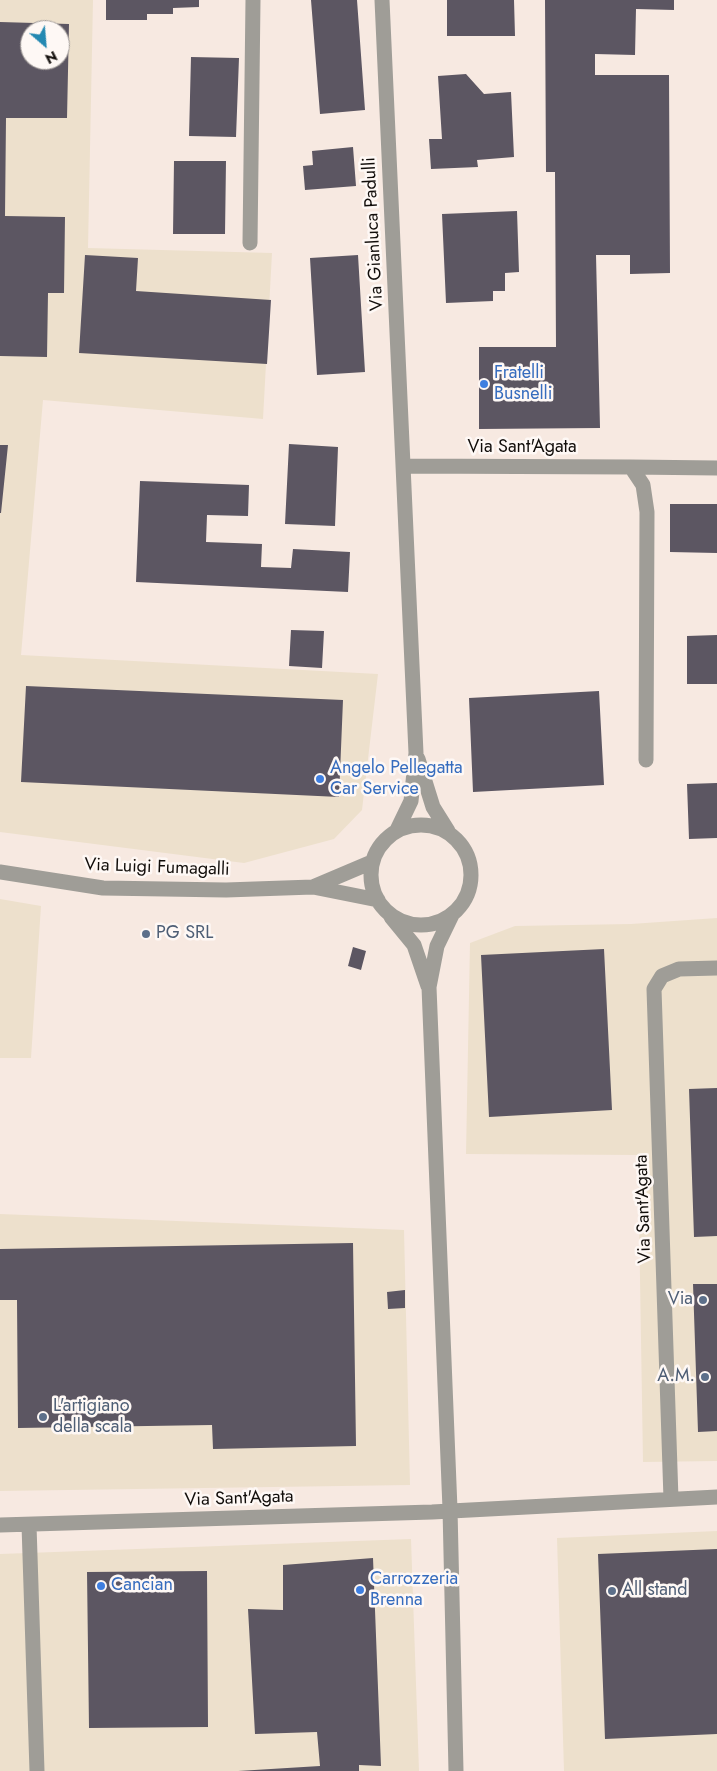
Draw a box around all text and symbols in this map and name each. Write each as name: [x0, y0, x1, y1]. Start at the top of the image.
north arrow: [20, 20, 70, 70]
text: N: [42, 46, 61, 69]
street label: Via Gianluca Padulli: [359, 156, 389, 312]
place label: Fratelli Busnelli: [494, 363, 552, 406]
marker: Fratelli Busnelli: [478, 378, 490, 390]
street label: Via Sant'Agata: [467, 437, 577, 459]
place label: Angelo Pellegatta Car Service: [330, 758, 463, 801]
marker: Angelo Pellegatta Car Service: [314, 773, 326, 785]
street label: Via Luigi Fumagalli: [84, 855, 230, 881]
place label: PG SRL: [156, 923, 213, 945]
marker: PG SRL: [140, 928, 152, 940]
street label: Via Sant'Agata: [631, 1154, 657, 1264]
place label: Via: [668, 1289, 693, 1311]
marker: Via: [697, 1294, 709, 1306]
place label: A.M.: [657, 1366, 695, 1388]
marker: A.M.: [699, 1371, 711, 1383]
place label: L'artigiano della scala: [53, 1396, 132, 1438]
marker: L'artigiano della scala: [37, 1411, 49, 1423]
street label: Via Sant'Agata: [184, 1486, 294, 1512]
place label: Carrozzeria Brenna: [370, 1569, 458, 1612]
place label: Cancian: [111, 1575, 173, 1597]
marker: Cancian: [95, 1580, 107, 1592]
place label: All stand: [622, 1580, 688, 1602]
marker: Carrozzeria Brenna: [354, 1584, 366, 1596]
marker: All stand: [606, 1585, 618, 1597]

